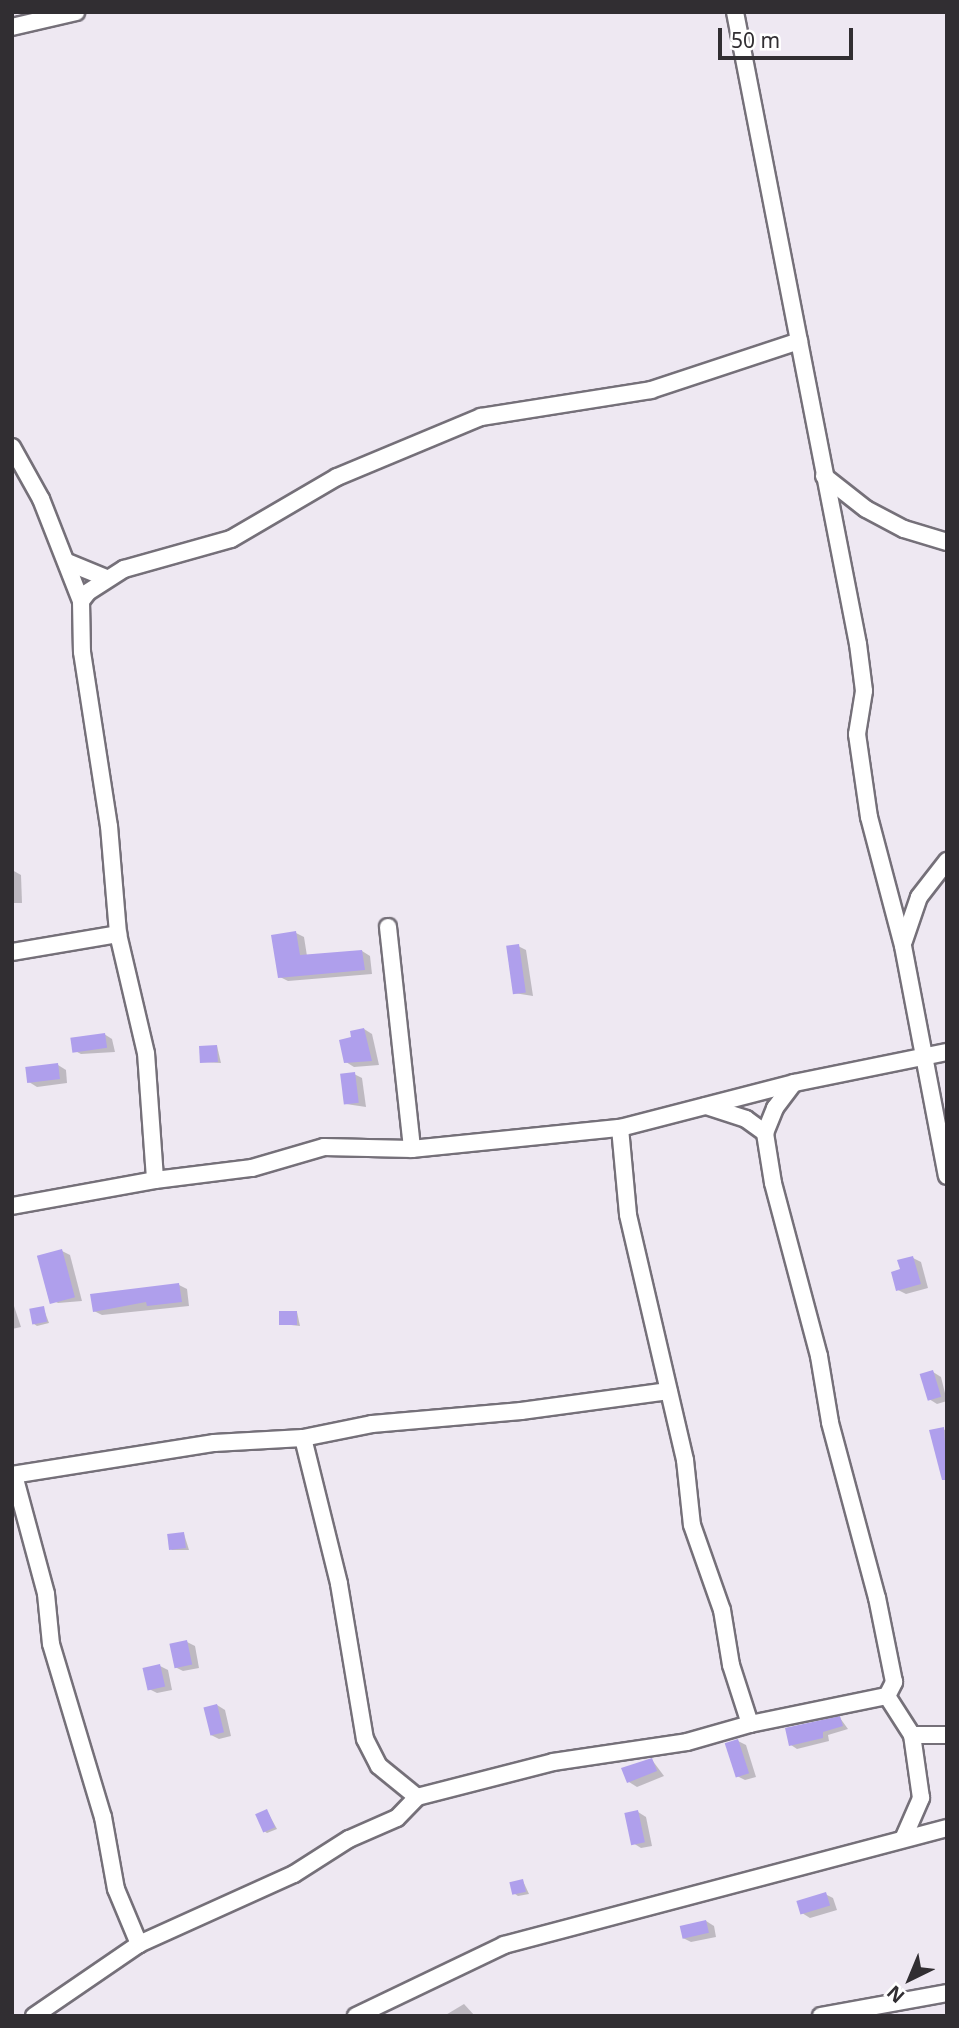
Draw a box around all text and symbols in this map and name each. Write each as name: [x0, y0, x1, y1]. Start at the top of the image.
scale bar: [721, 14, 856, 58]
text: 50 m: [731, 26, 780, 54]
north arrow: [875, 1944, 945, 2014]
text: N: [881, 1980, 910, 2009]

